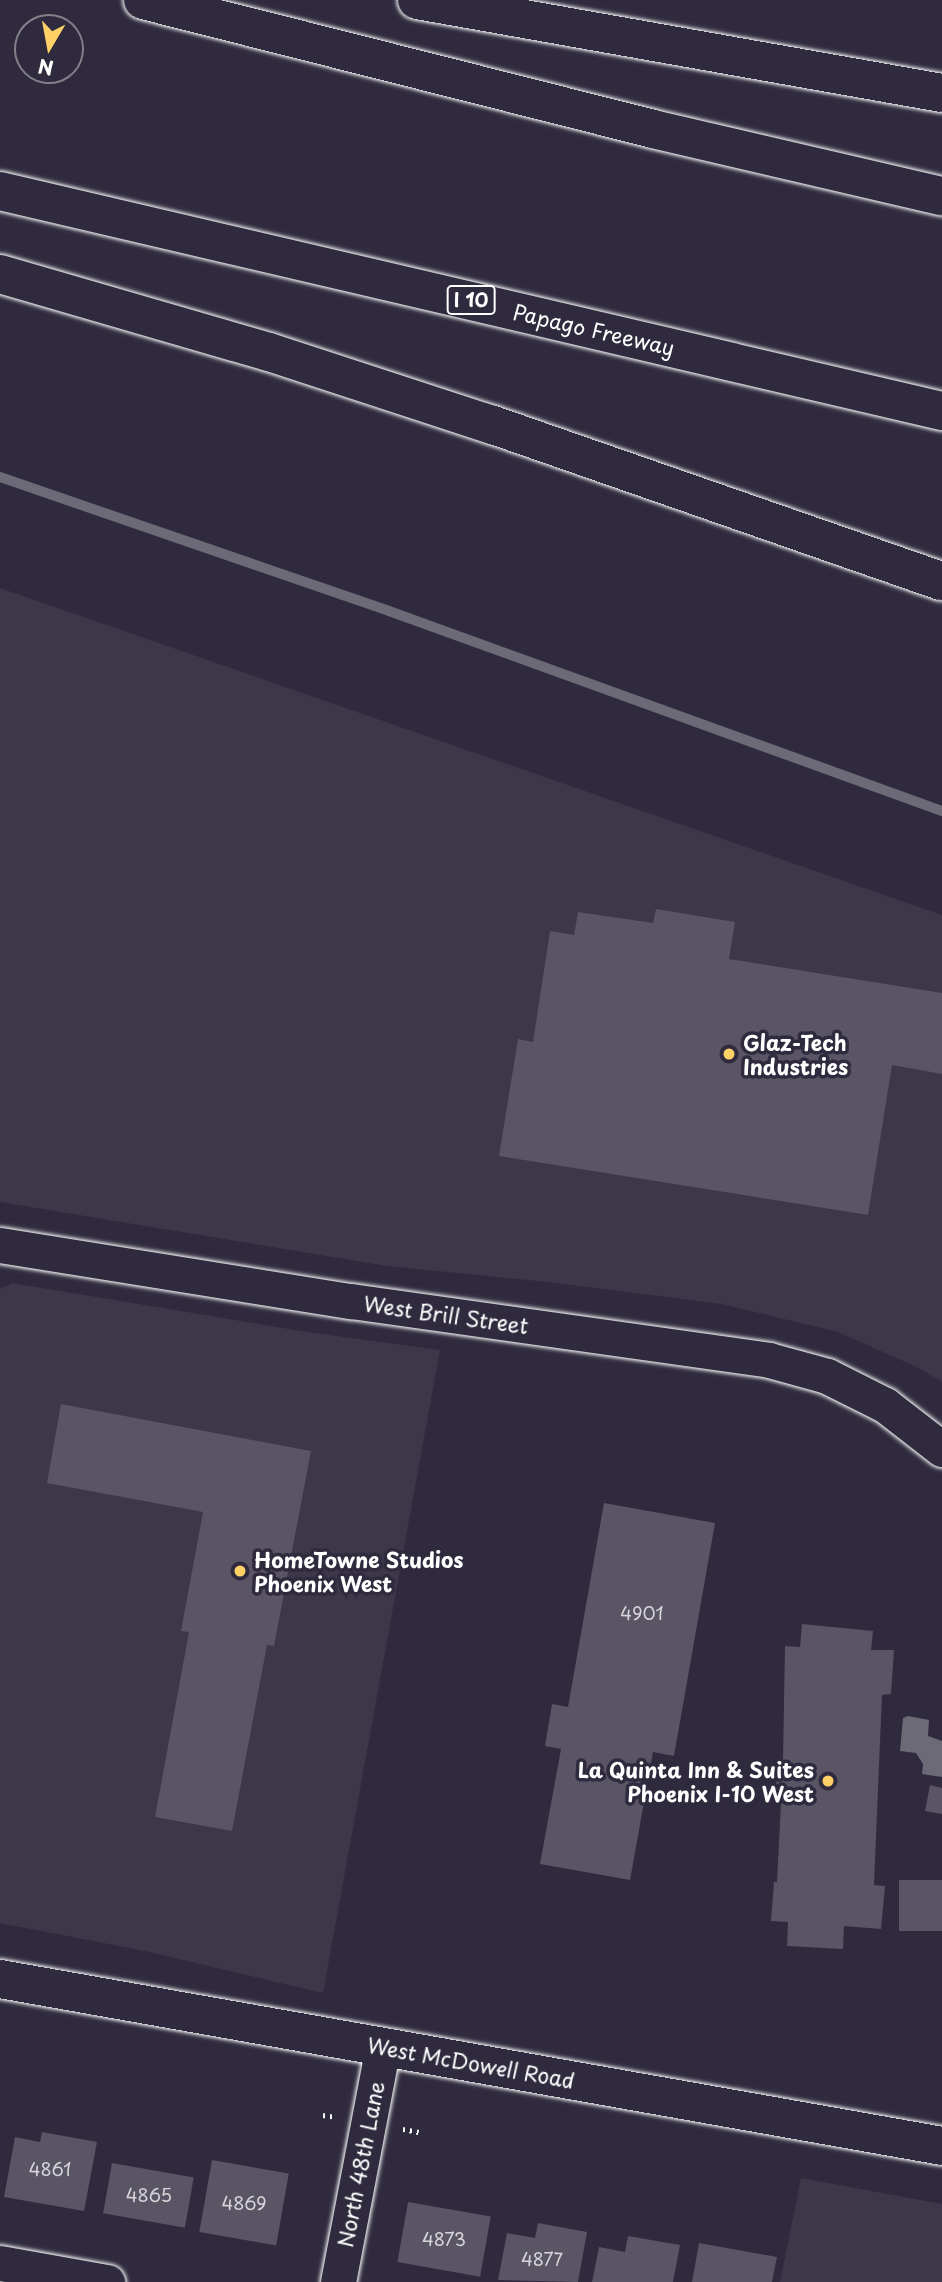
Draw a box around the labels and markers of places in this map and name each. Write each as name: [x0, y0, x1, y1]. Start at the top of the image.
place label: Glaz-Tech Industries: [743, 1029, 848, 1079]
marker: Glaz-Tech Industries: [721, 1046, 737, 1062]
place label: HomeTowne Studios Phoenix West: [254, 1546, 463, 1596]
marker: HomeTowne Studios Phoenix West: [232, 1563, 248, 1579]
place label: La Quinta Inn & Suites Phoenix I-10 West: [574, 1756, 814, 1806]
marker: La Quinta Inn & Suites Phoenix I-10 West: [820, 1773, 836, 1789]

